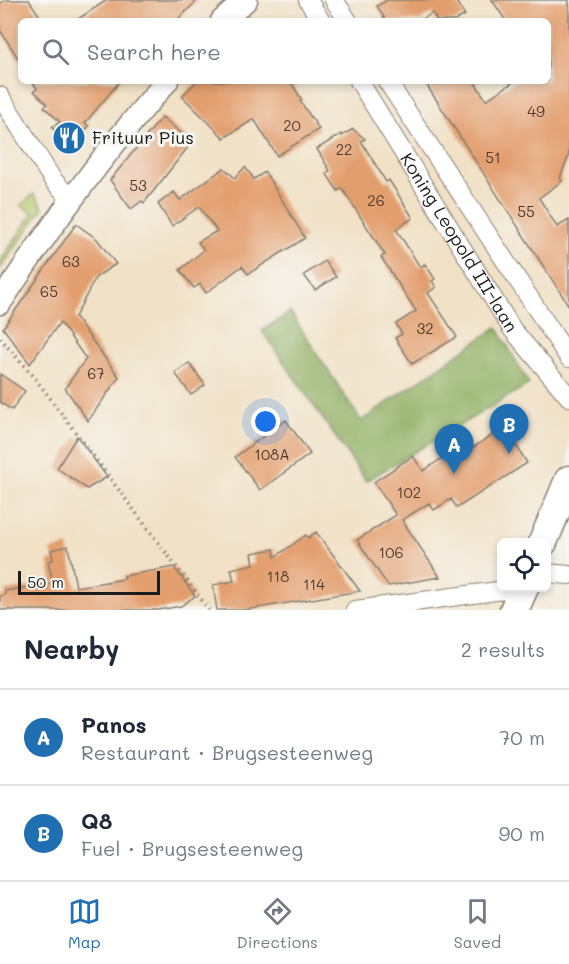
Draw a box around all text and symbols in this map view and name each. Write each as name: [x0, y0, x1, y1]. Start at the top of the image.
search box: [18, 18, 551, 84]
icon: search: [39, 35, 72, 68]
text: Search here: [87, 37, 221, 66]
house number: 49: [527, 101, 545, 121]
house number: 20: [283, 115, 301, 135]
restaurant icon: Frituur Pius: [51, 120, 87, 156]
place label: Frituur Pius: [92, 125, 194, 149]
house number: 22: [336, 139, 352, 159]
house number: 51: [485, 147, 501, 167]
street label: Koning Leopold III-laan: [395, 148, 524, 336]
house number: 53: [129, 175, 147, 195]
house number: 26: [367, 190, 385, 210]
house number: 55: [517, 201, 535, 221]
house number: 63: [62, 251, 80, 271]
house number: 65: [40, 281, 58, 301]
house number: 32: [416, 318, 434, 338]
house number: 67: [87, 363, 105, 383]
pin: B: [490, 404, 528, 454]
your location: [251, 407, 280, 436]
pin: A: [434, 424, 474, 474]
house number: 108A: [254, 444, 290, 464]
house number: 102: [397, 482, 421, 502]
map controls: [497, 538, 551, 592]
button: locate: [497, 538, 551, 592]
house number: 106: [378, 542, 404, 562]
house number: 118: [267, 566, 289, 586]
scale bar: [18, 568, 160, 596]
text: 50 m: [27, 571, 64, 592]
house number: 114: [303, 574, 325, 594]
text: Nearby: [24, 632, 119, 666]
text: 2 results: [461, 636, 545, 662]
text: Panos: [81, 710, 147, 739]
text: A: [37, 724, 50, 750]
text: 70 m: [499, 724, 545, 750]
text: Restaurant · Brugsesteenweg: [81, 739, 373, 765]
text: Q8: [81, 806, 112, 835]
text: B: [37, 820, 50, 846]
text: 90 m: [499, 820, 545, 846]
text: Fuel · Brugsesteenweg: [81, 835, 303, 861]
tab: Map: [68, 895, 101, 952]
tab: Directions: [237, 895, 318, 952]
tab: Saved: [454, 895, 501, 952]

